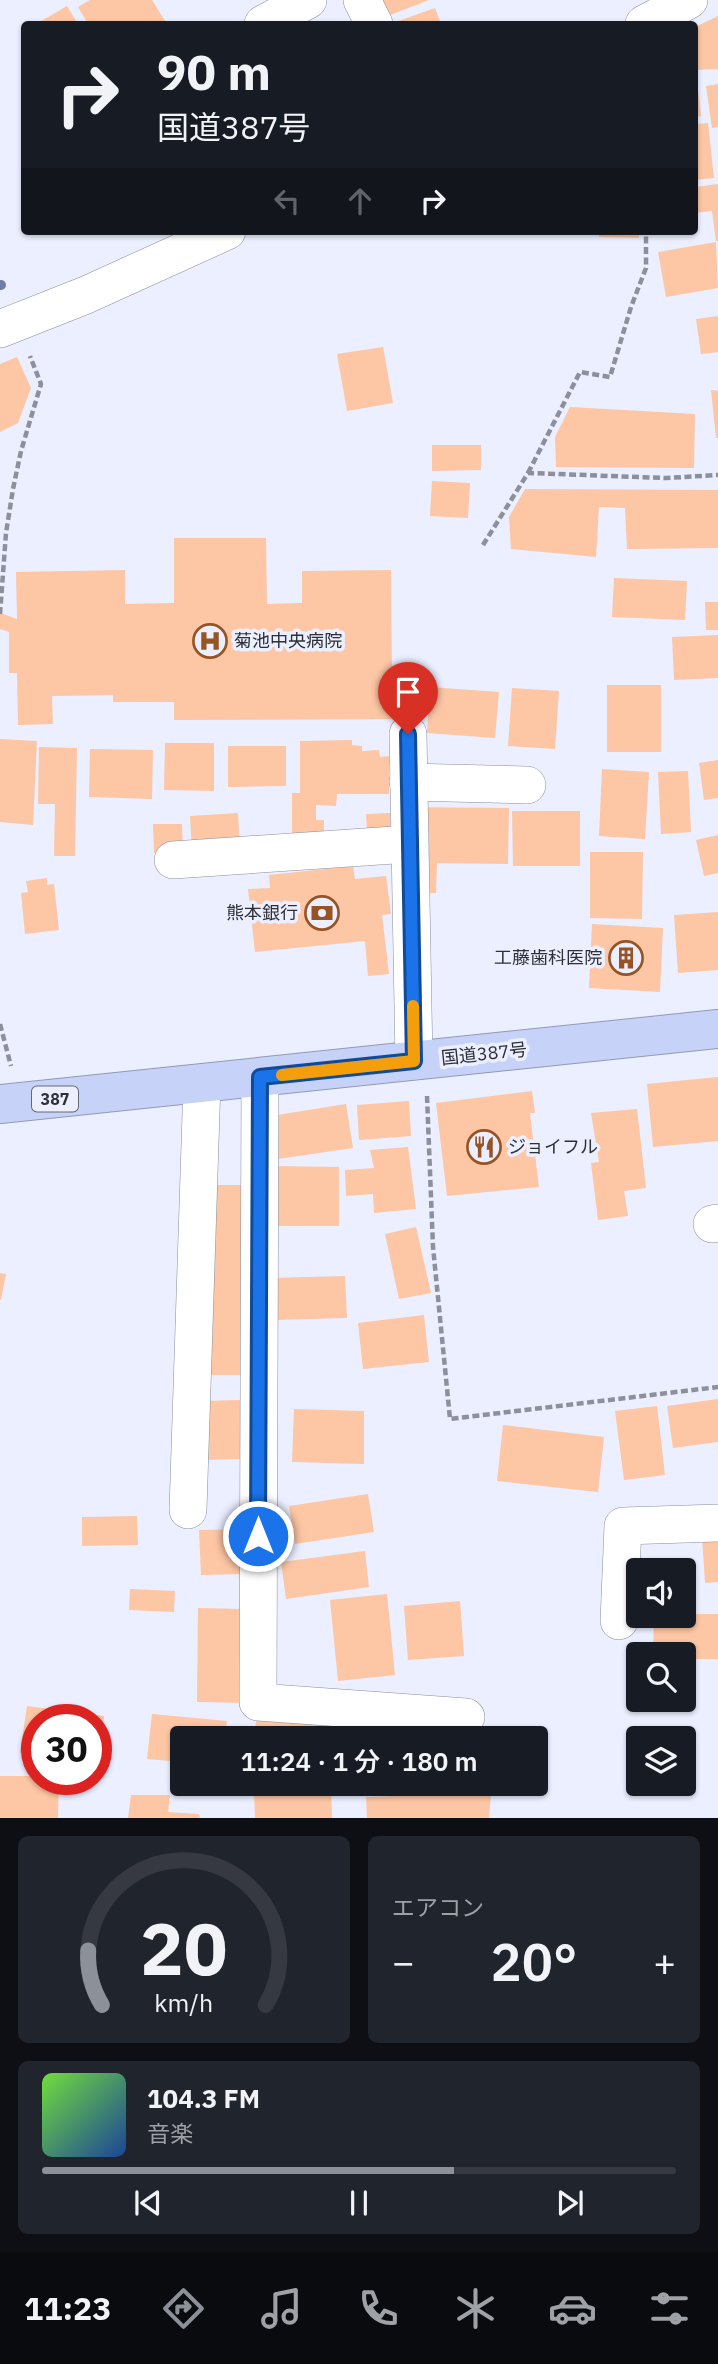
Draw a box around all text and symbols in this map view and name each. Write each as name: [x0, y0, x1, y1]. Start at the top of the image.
text: 90 m: [157, 40, 271, 103]
icon: right: [42, 49, 133, 140]
text: 国道387号: [157, 106, 311, 148]
icon: left: [268, 182, 306, 220]
icon: ahead: [341, 182, 379, 220]
icon: right: [414, 182, 452, 220]
hospital icon: 菊池中央病院: [191, 622, 229, 660]
place label: 菊池中央病院: [234, 629, 342, 652]
pin: [378, 662, 438, 734]
icon: arrive: [389, 673, 427, 711]
bank icon: 熊本銀行: [303, 894, 341, 932]
place label: 熊本銀行: [226, 901, 298, 924]
building icon: 工藤歯科医院: [607, 939, 645, 977]
place label: 工藤歯科医院: [494, 946, 602, 969]
street label: 国道387号: [440, 1038, 528, 1069]
road number: 387: [32, 1086, 78, 1112]
restaurant icon: ジョイフル: [465, 1128, 503, 1166]
place label: ジョイフル: [508, 1135, 598, 1158]
position arrow: [221, 1499, 295, 1573]
map controls: [626, 1558, 696, 1796]
button: sound: [626, 1558, 696, 1628]
button: search: [626, 1642, 696, 1712]
speed limit sign: 30: [21, 1704, 112, 1795]
button: layers: [626, 1726, 696, 1796]
text: 11:24 · 1 分 · 180 m: [240, 1744, 478, 1778]
text: エアコン: [392, 1892, 484, 1922]
text: 20: [140, 1901, 228, 1996]
text: 20°: [491, 1928, 577, 1995]
text: −: [392, 1937, 415, 1986]
text: +: [653, 1937, 676, 1986]
text: km/h: [155, 1986, 213, 2019]
text: 104.3 FM: [147, 2081, 260, 2115]
text: 音楽: [147, 2118, 193, 2148]
icon: previous: [129, 2184, 167, 2222]
icon: pause: [340, 2184, 378, 2222]
icon: next: [551, 2184, 589, 2222]
icon: directions: [159, 2284, 208, 2333]
icon: music: [257, 2284, 306, 2333]
icon: phone: [354, 2284, 403, 2333]
icon: climate: [451, 2284, 500, 2333]
icon: car: [548, 2284, 597, 2333]
icon: filters: [645, 2284, 694, 2333]
text: 11:23: [24, 2287, 111, 2329]

